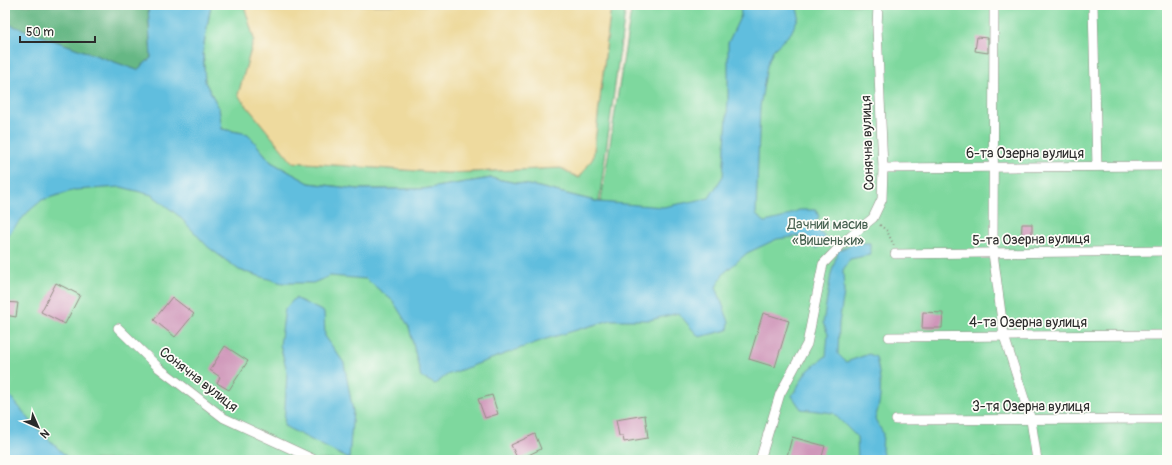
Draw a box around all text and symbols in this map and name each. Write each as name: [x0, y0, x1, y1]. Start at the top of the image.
scale bar: [20, 18, 95, 44]
text: 50 m: [26, 25, 54, 40]
street label: Сонячна вулиця: [857, 95, 878, 191]
street label: 6-та Озерна вулиця: [966, 145, 1084, 162]
park label: Дачний масив «Вишеньки»: [787, 216, 869, 249]
street label: 5-та Озерна вулиця: [972, 230, 1090, 249]
street label: 4-та Озерна вулиця: [969, 314, 1087, 331]
street label: Сонячна вулиця: [156, 343, 241, 415]
street label: 3-тя Озерна вулиця: [972, 398, 1090, 415]
north arrow: [18, 407, 58, 447]
text: N: [37, 426, 52, 441]

